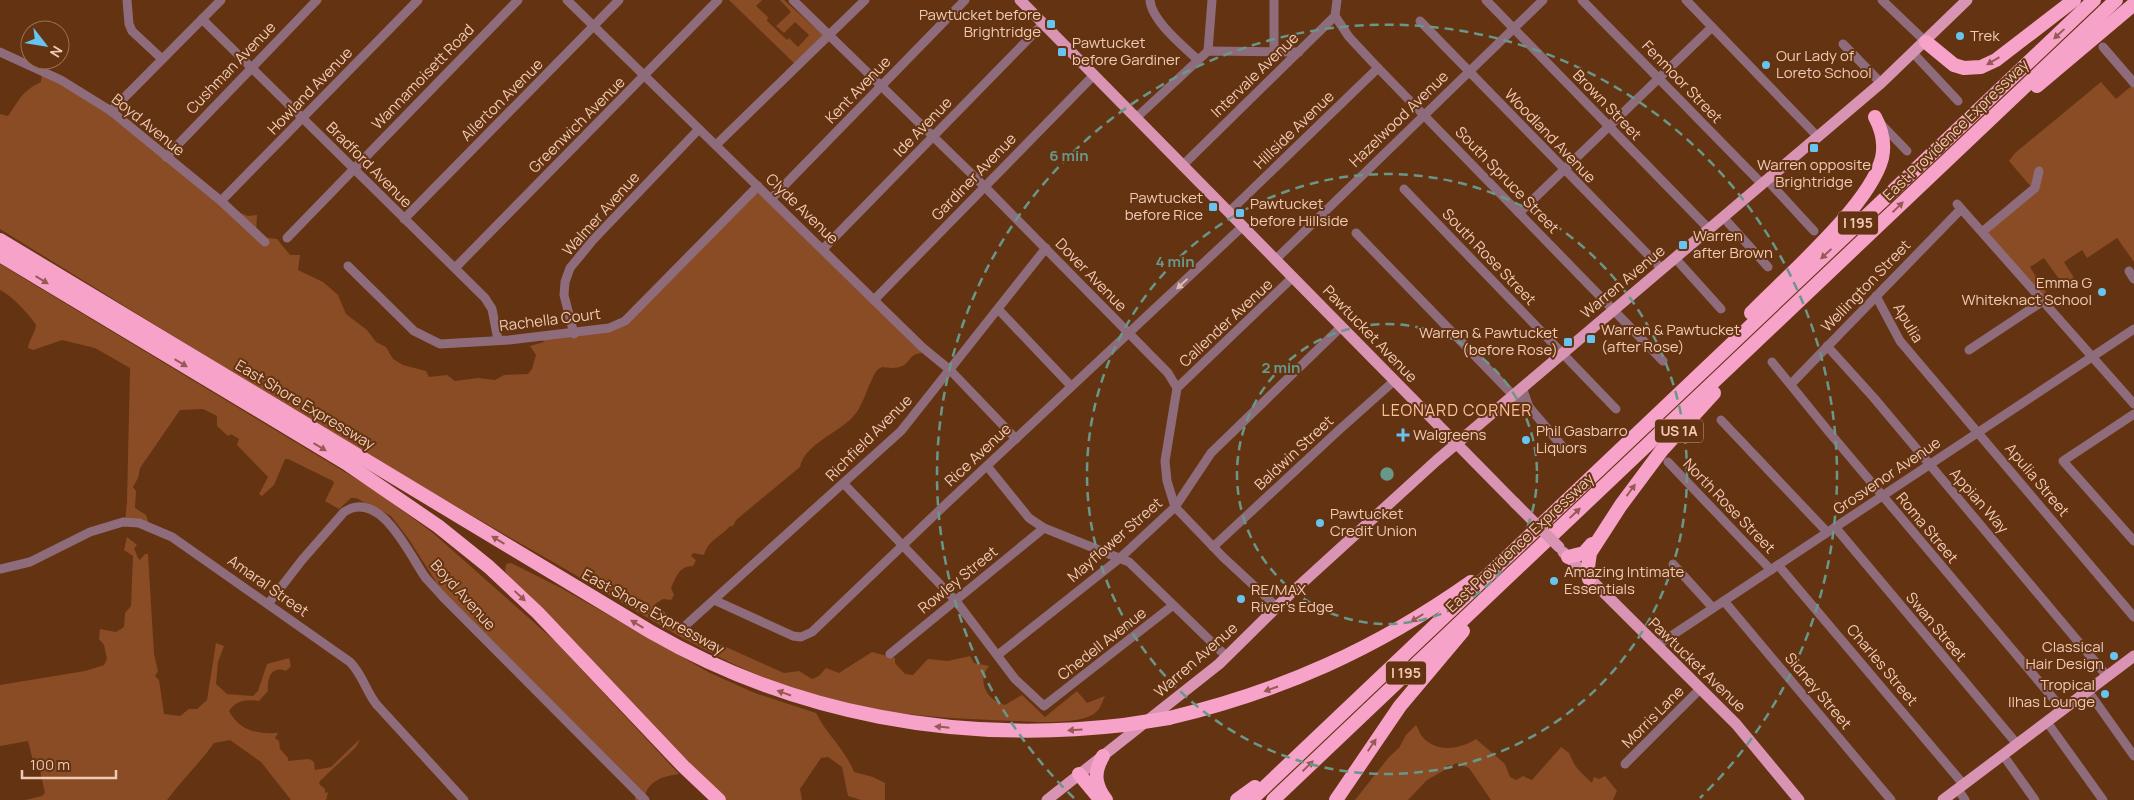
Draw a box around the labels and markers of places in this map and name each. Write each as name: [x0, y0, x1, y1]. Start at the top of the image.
place label: Pawtucket before Brightridge: [919, 4, 1041, 42]
marker: Pawtucket before Brightridge: [1045, 18, 1057, 30]
place label: Trek: [1970, 25, 2000, 46]
marker: Trek: [1954, 30, 1966, 42]
place label: Pawtucket before Gardiner: [1072, 32, 1181, 70]
place label: Our Lady of Loreto School: [1776, 45, 1872, 83]
marker: Pawtucket before Gardiner: [1056, 46, 1068, 58]
marker: Our Lady of Loreto School: [1760, 59, 1772, 71]
marker: Warren opposite Brightridge: [1808, 142, 1820, 154]
place label: Warren opposite Brightridge: [1757, 154, 1871, 192]
place label: Pawtucket before Rice: [1125, 187, 1203, 225]
place label: Pawtucket before Hillside: [1250, 193, 1349, 231]
marker: Pawtucket before Rice: [1207, 201, 1219, 213]
marker: Pawtucket before Hillside: [1234, 207, 1246, 219]
place label: Warren after Brown: [1693, 225, 1773, 263]
marker: Warren after Brown: [1677, 239, 1689, 251]
place label: Emma G Whiteknact School: [1961, 272, 2092, 310]
marker: Emma G Whiteknact School: [2096, 286, 2108, 298]
place label: Warren & Pawtucket (after Rose): [1601, 319, 1740, 357]
place label: Warren & Pawtucket (before Rose): [1419, 322, 1558, 360]
marker: Warren & Pawtucket (after Rose): [1585, 333, 1597, 345]
marker: Warren & Pawtucket (before Rose): [1562, 336, 1574, 348]
place label: Phil Gasbarro Liquors: [1536, 420, 1628, 458]
place label: Walgreens: [1413, 424, 1487, 445]
marker: Walgreens: [1397, 429, 1409, 441]
marker: Phil Gasbarro Liquors: [1520, 434, 1532, 446]
centre of rings: [1378, 465, 1396, 483]
place label: Pawtucket Credit Union: [1330, 503, 1417, 541]
marker: Pawtucket Credit Union: [1314, 517, 1326, 529]
place label: Amazing Intimate Essentials: [1564, 561, 1684, 599]
marker: Amazing Intimate Essentials: [1548, 575, 1560, 587]
place label: RE/MAX River's Edge: [1251, 579, 1334, 617]
marker: RE/MAX River's Edge: [1235, 593, 1247, 605]
place label: Classical Hair Design: [2025, 636, 2104, 674]
marker: Classical Hair Design: [2108, 650, 2120, 662]
place label: Tropical Ilhas Lounge: [2008, 674, 2095, 712]
marker: Tropical Ilhas Lounge: [2099, 688, 2111, 700]

